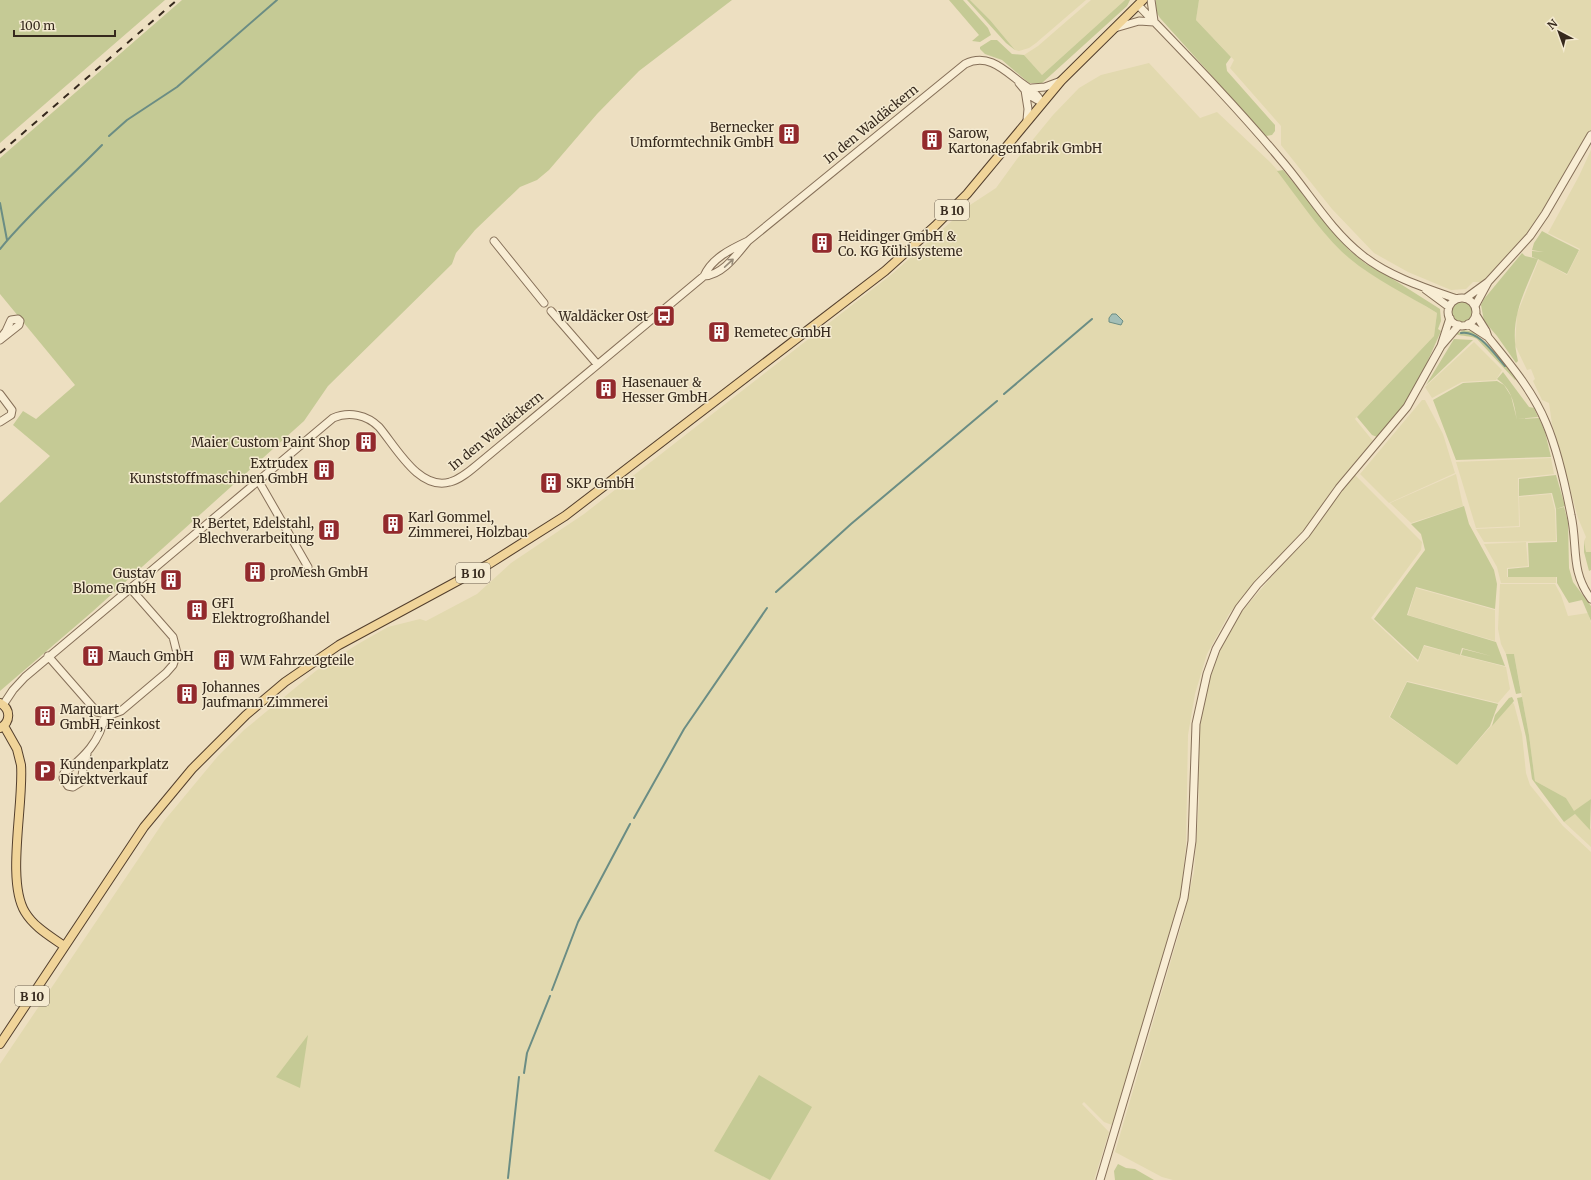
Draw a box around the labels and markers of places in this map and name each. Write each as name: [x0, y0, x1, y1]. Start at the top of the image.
place label: Bernecker Umformtechnik GmbH: [630, 119, 774, 151]
building icon: Bernecker Umformtechnik GmbH: [776, 121, 802, 147]
place label: Sarow, Kartonagenfabrik GmbH: [948, 125, 1102, 157]
building icon: Sarow, Kartonagenfabrik GmbH: [919, 127, 945, 153]
place label: Heidinger GmbH & Co. KG Kühlsysteme: [838, 228, 963, 260]
building icon: Heidinger GmbH & Co. KG Kühlsysteme: [809, 230, 835, 256]
bus stop icon: Waldäcker Ost: [651, 303, 677, 329]
place label: Waldäcker Ost: [558, 308, 648, 325]
building icon: Remetec GmbH: [706, 319, 732, 345]
place label: Remetec GmbH: [734, 324, 831, 341]
place label: Hasenauer & Hesser GmbH: [622, 374, 708, 406]
building icon: Hasenauer & Hesser GmbH: [593, 376, 619, 402]
building icon: Maier Custom Paint Shop: [353, 429, 379, 455]
place label: Maier Custom Paint Shop: [191, 434, 350, 451]
place label: Extrudex Kunststoffmaschinen GmbH: [129, 455, 308, 487]
building icon: Extrudex Kunststoffmaschinen GmbH: [311, 457, 337, 483]
building icon: SKP GmbH: [538, 470, 564, 496]
place label: SKP GmbH: [566, 475, 634, 492]
place label: Karl Gommel, Zimmerei, Holzbau: [408, 509, 528, 541]
building icon: Karl Gommel, Zimmerei, Holzbau: [380, 511, 406, 537]
place label: R. Bertet, Edelstahl, Blechverarbeitung: [192, 515, 314, 547]
building icon: R. Bertet, Edelstahl, Blechverarbeitung: [316, 517, 342, 543]
building icon: proMesh GmbH: [242, 559, 268, 585]
place label: proMesh GmbH: [270, 564, 368, 581]
place label: Gustav Blome GmbH: [73, 565, 157, 597]
building icon: Gustav Blome GmbH: [158, 567, 184, 593]
place label: GFI Elektrogroßhandel: [212, 595, 330, 627]
building icon: GFI Elektrogroßhandel: [184, 597, 210, 623]
building icon: Mauch GmbH: [80, 643, 106, 669]
building icon: WM Fahrzeugteile: [211, 647, 237, 673]
place label: Mauch GmbH: [108, 648, 194, 665]
place label: WM Fahrzeugteile: [239, 652, 354, 669]
place label: Johannes Jaufmann Zimmerei: [201, 679, 328, 711]
building icon: Johannes Jaufmann Zimmerei: [174, 681, 200, 707]
place label: Marquart GmbH, Feinkost: [60, 701, 160, 733]
building icon: Marquart GmbH, Feinkost: [32, 703, 58, 729]
place label: Kundenparkplatz Direktverkauf: [60, 756, 169, 788]
parking icon: Kundenparkplatz Direktverkauf: [32, 758, 58, 784]

